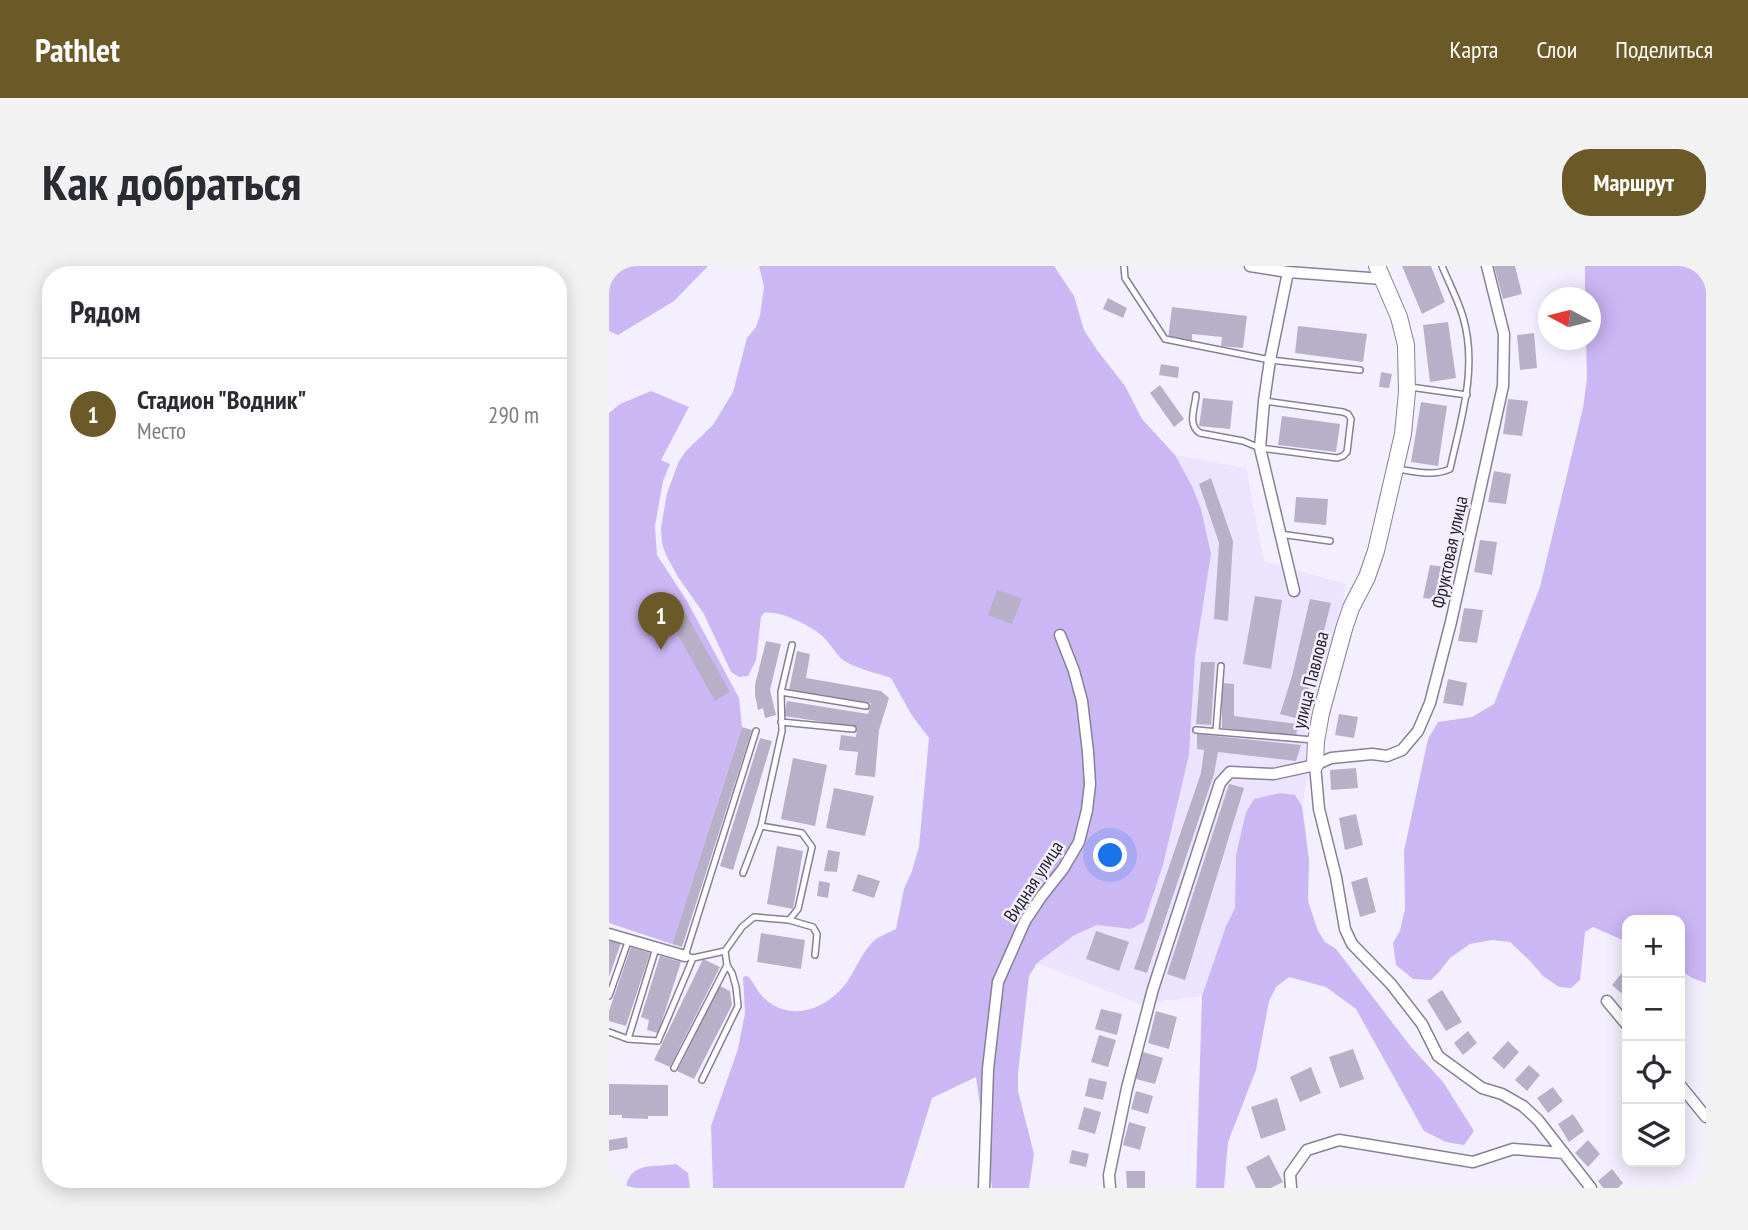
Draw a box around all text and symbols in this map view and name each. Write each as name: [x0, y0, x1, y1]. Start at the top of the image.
text: Pathlet: [35, 28, 120, 71]
text: Карта: [1450, 34, 1498, 65]
text: Слои: [1536, 34, 1577, 65]
text: Поделиться: [1615, 34, 1713, 65]
button: Маршрут: [1562, 149, 1706, 216]
text: Как добраться: [42, 150, 301, 214]
north arrow: [1538, 287, 1601, 350]
text: Рядом: [70, 292, 141, 331]
text: Стадион "Водник": [137, 383, 307, 416]
text: 1: [88, 400, 99, 429]
text: 290 m: [488, 400, 539, 429]
text: Место: [137, 416, 186, 445]
street label: Фруктовая улица: [1425, 494, 1473, 610]
pin: 1: [638, 592, 684, 650]
street label: улица Павлова: [1286, 629, 1334, 731]
street label: Видная улица: [998, 836, 1068, 926]
your location: [1093, 838, 1127, 872]
map controls: [1622, 915, 1685, 1167]
button: +: [1622, 915, 1685, 978]
button: −: [1622, 978, 1685, 1041]
button: locate: [1622, 1041, 1685, 1104]
button: layers: [1622, 1104, 1685, 1167]

